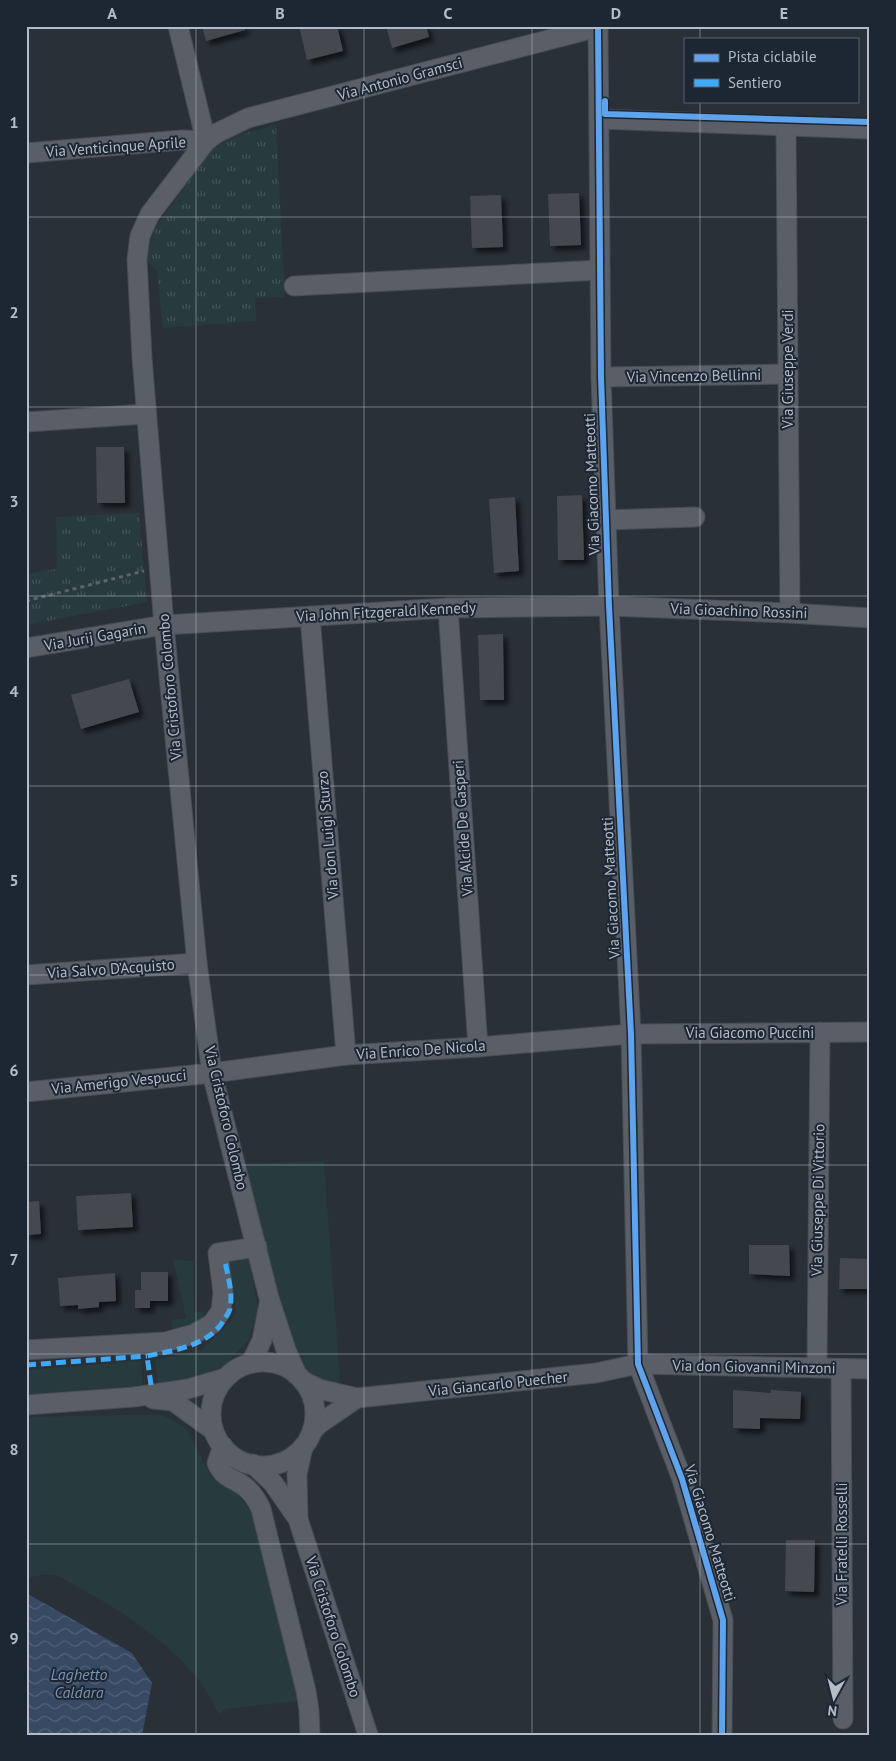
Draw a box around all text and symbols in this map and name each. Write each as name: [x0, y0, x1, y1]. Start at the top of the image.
text: A: [107, 3, 117, 23]
text: B: [275, 3, 285, 23]
text: C: [444, 3, 453, 23]
text: D: [611, 3, 621, 23]
text: E: [780, 3, 788, 23]
legend: [684, 38, 858, 102]
text: Pista ciclabile: [728, 47, 817, 66]
street label: Via Antonio Gramsci: [334, 53, 464, 105]
text: Sentiero: [728, 73, 782, 92]
text: 1: [9, 112, 19, 132]
street label: Via Venticinque Aprile: [44, 132, 187, 161]
text: 2: [9, 302, 19, 322]
street label: Via Giuseppe Verdi: [778, 309, 797, 430]
street label: Via Vincenzo Bellinni: [626, 365, 761, 386]
street label: Via Giacomo Matteotti: [580, 413, 604, 556]
text: 3: [9, 491, 19, 511]
street label: Via John Fitzgerald Kennedy: [295, 597, 476, 626]
street label: Via Gioachino Rossini: [669, 599, 808, 622]
street label: Via Cristoforo Colombo: [154, 613, 185, 762]
street label: Via Jurij Gagarin: [42, 618, 147, 655]
text: 4: [9, 681, 19, 701]
street label: Via Alcide De Gasperi: [448, 759, 477, 898]
street label: Via don Luigi Sturzo: [312, 770, 343, 901]
street label: Via Giacomo Matteotti: [597, 816, 624, 961]
text: 5: [9, 870, 19, 890]
street label: Via Salvo D’Acquisto: [46, 955, 175, 982]
street label: Via Giacomo Puccini: [685, 1023, 814, 1042]
street label: Via Enrico De Nicola: [355, 1036, 486, 1064]
street label: Via Cristoforo Colombo: [200, 1043, 252, 1192]
text: 6: [9, 1060, 19, 1080]
street label: Via Amerigo Vespucci: [49, 1065, 187, 1098]
street label: Via Giuseppe Di Vittorio: [807, 1124, 828, 1277]
text: 7: [9, 1249, 19, 1269]
street label: Via don Giovanni Minzoni: [671, 1356, 836, 1377]
street label: Via Giancarlo Puecher: [427, 1367, 568, 1400]
text: 8: [9, 1439, 19, 1459]
street label: Via Giacomo Matteotti: [680, 1461, 740, 1604]
street label: Via Fratelli Rosselli: [832, 1483, 851, 1606]
street label: Via Cristoforo Colombo: [301, 1553, 365, 1700]
text: 9: [9, 1628, 19, 1648]
water label: Laghetto Caldara: [50, 1664, 108, 1702]
north arrow: [808, 1674, 858, 1724]
text: N: [827, 1701, 838, 1720]

